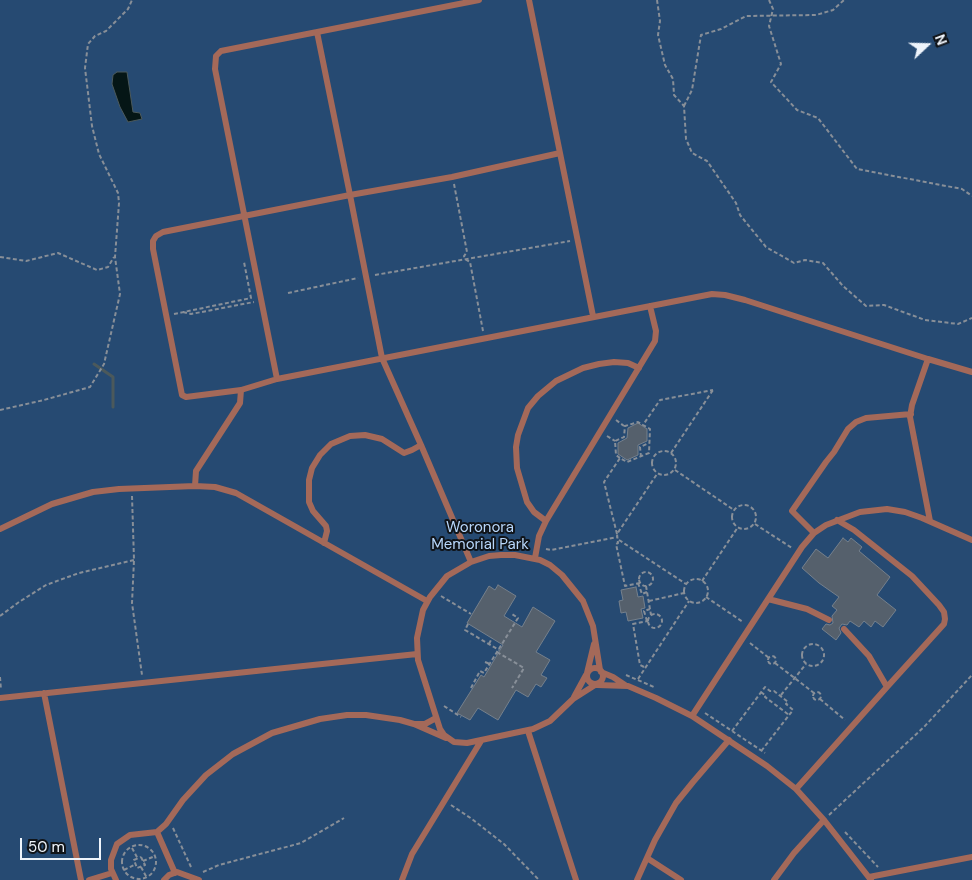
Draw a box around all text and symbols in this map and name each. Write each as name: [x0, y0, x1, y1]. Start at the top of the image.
north arrow: [902, 20, 952, 70]
text: N: [931, 32, 951, 48]
park label: Woronora Memorial Park: [431, 519, 529, 554]
scale bar: [22, 828, 104, 860]
text: 50 m: [28, 837, 65, 857]

